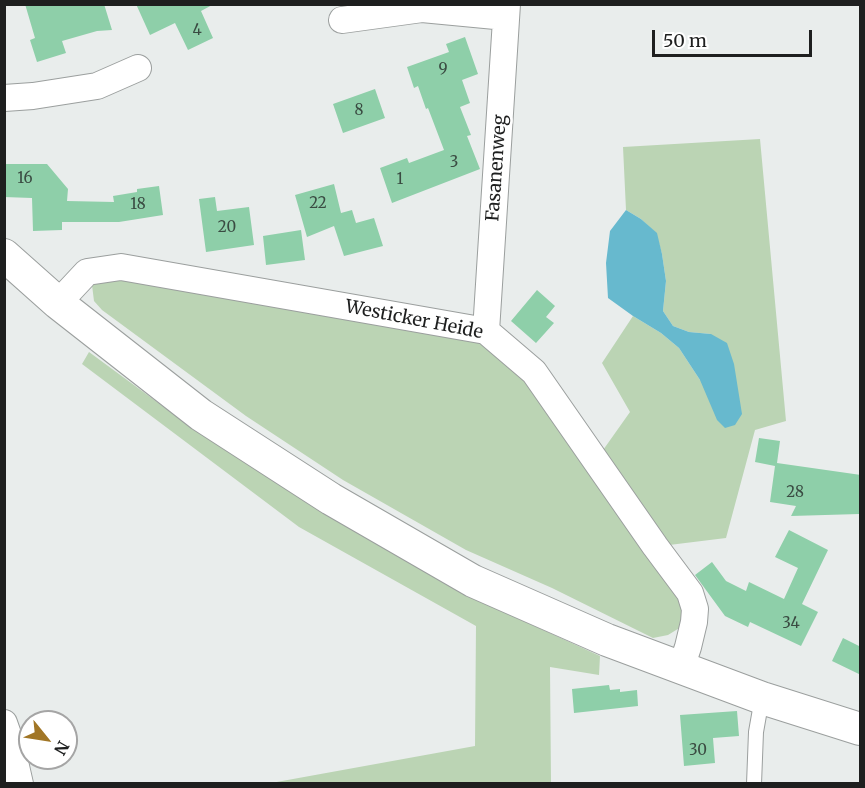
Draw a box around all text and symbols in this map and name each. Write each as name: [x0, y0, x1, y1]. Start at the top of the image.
scale bar: [655, 18, 816, 56]
house number: 4: [192, 22, 202, 40]
text: 50 m: [663, 29, 707, 52]
house number: 9: [438, 61, 448, 79]
house number: 8: [355, 102, 363, 120]
street label: Fasanenweg: [482, 114, 512, 222]
house number: 3: [450, 154, 458, 172]
house number: 16: [17, 170, 33, 188]
house number: 1: [397, 171, 403, 189]
house number: 22: [309, 195, 327, 213]
house number: 18: [130, 196, 146, 214]
house number: 20: [218, 219, 236, 237]
street label: Westicker Heide: [343, 296, 485, 344]
house number: 28: [786, 484, 804, 502]
house number: 34: [782, 615, 800, 633]
north arrow: [18, 710, 78, 770]
text: N: [50, 738, 74, 758]
house number: 30: [689, 742, 707, 760]

